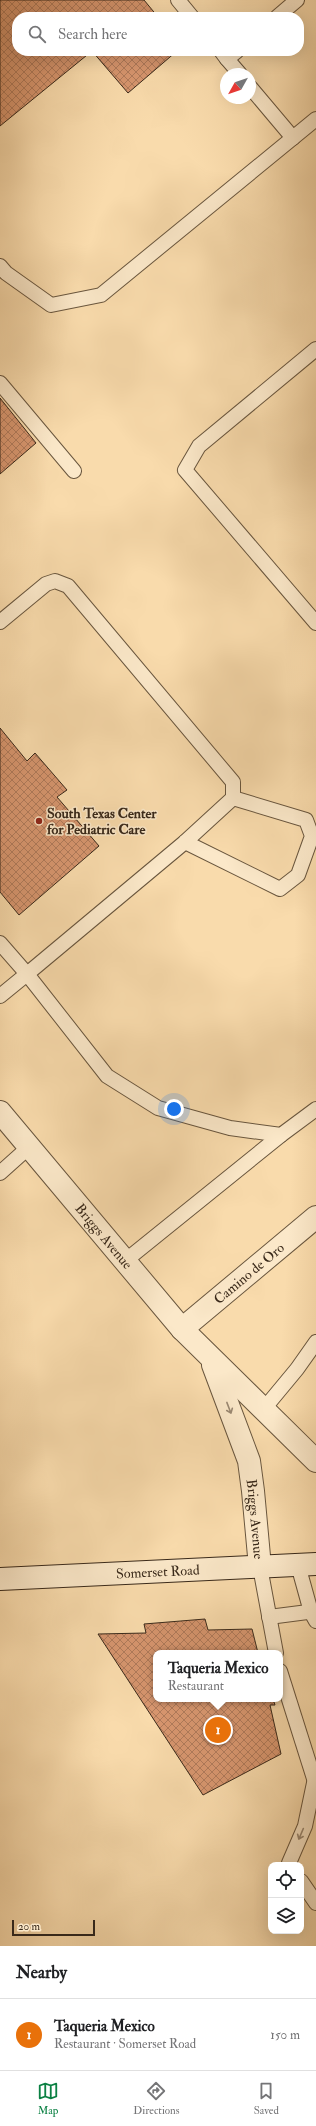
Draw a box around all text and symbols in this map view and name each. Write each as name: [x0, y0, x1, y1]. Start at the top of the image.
search box: [12, 12, 304, 56]
icon: search: [26, 23, 48, 45]
text: Search here: [58, 25, 127, 44]
north arrow: [220, 68, 256, 104]
place label: South Texas Center for Pediatric Care: [47, 805, 157, 838]
marker: South Texas Center for Pediatric Care: [34, 816, 44, 826]
your location: [164, 1099, 184, 1119]
street label: Briggs Avenue: [72, 1200, 136, 1272]
street label: Camino de Oro: [210, 1239, 288, 1307]
one-way arrow: [226, 1401, 234, 1413]
street label: Briggs Avenue: [243, 1478, 268, 1560]
street label: Somerset Road: [116, 1561, 200, 1582]
popup: [153, 1650, 283, 1702]
text: Taqueria Mexico: [168, 1659, 268, 1678]
text: Restaurant: [168, 1678, 224, 1694]
pin: 1: [205, 1715, 231, 1745]
one-way arrow: [297, 1828, 305, 1840]
map controls: [268, 1862, 304, 1934]
button: locate: [268, 1862, 304, 1898]
button: layers: [268, 1898, 304, 1934]
scale bar: [12, 1918, 95, 1937]
text: 20 m: [18, 1920, 40, 1933]
text: Nearby: [16, 1962, 67, 1983]
text: Taqueria Mexico: [54, 2017, 155, 2036]
text: 1: [27, 2027, 31, 2043]
text: 150 m: [270, 2027, 300, 2043]
text: Restaurant · Somerset Road: [54, 2036, 196, 2052]
tab: Map: [37, 2080, 59, 2117]
tab: Directions: [133, 2080, 180, 2117]
tab: Saved: [254, 2080, 279, 2117]

